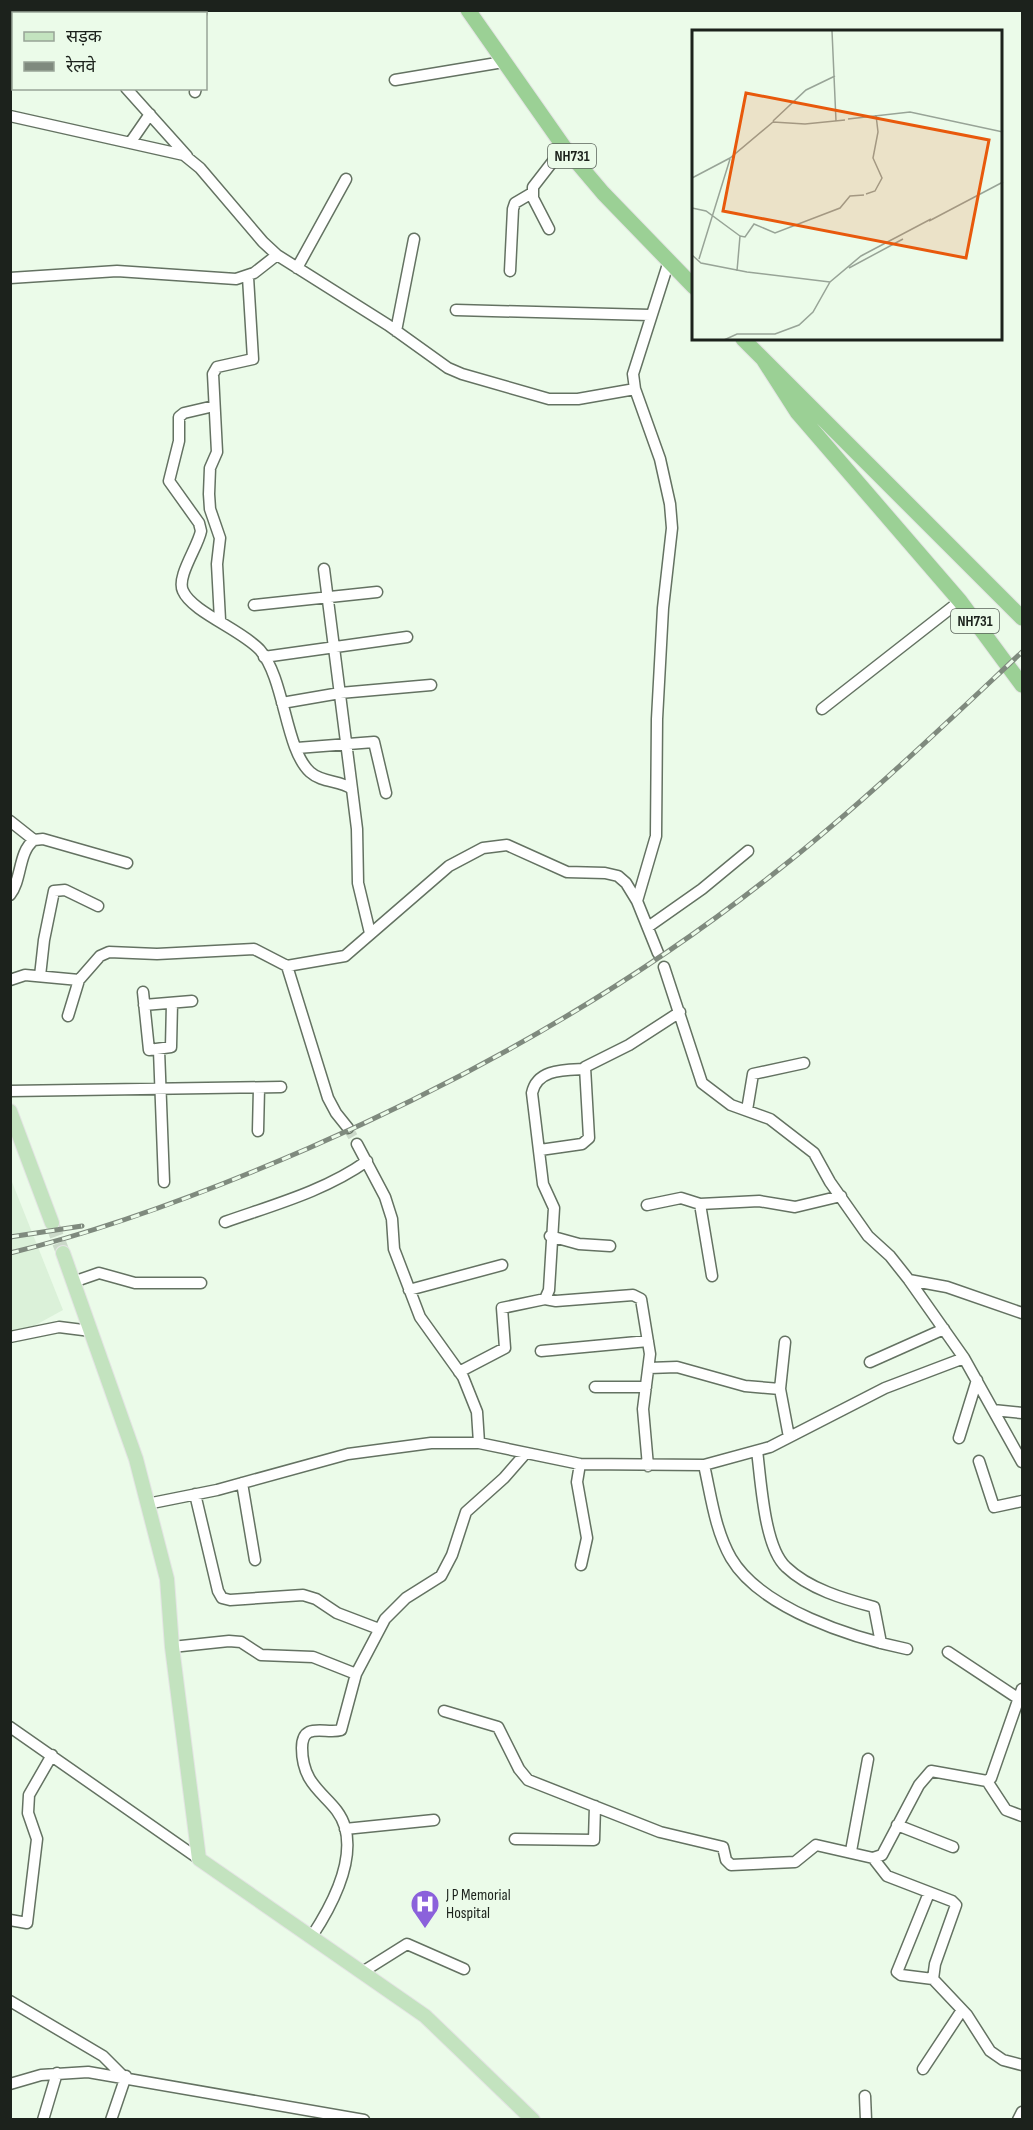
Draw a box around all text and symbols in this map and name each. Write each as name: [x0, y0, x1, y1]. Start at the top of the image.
legend: [12, 12, 207, 90]
text: सड़क: [66, 26, 103, 47]
inset map: [692, 30, 1003, 340]
text: रेलवे: [65, 55, 97, 77]
road number: NH731: [548, 144, 596, 168]
road number: NH731: [951, 609, 999, 633]
place label: J P Memorial Hospital: [445, 1886, 511, 1923]
hospital icon: J P Memorial Hospital: [409, 1888, 441, 1930]

